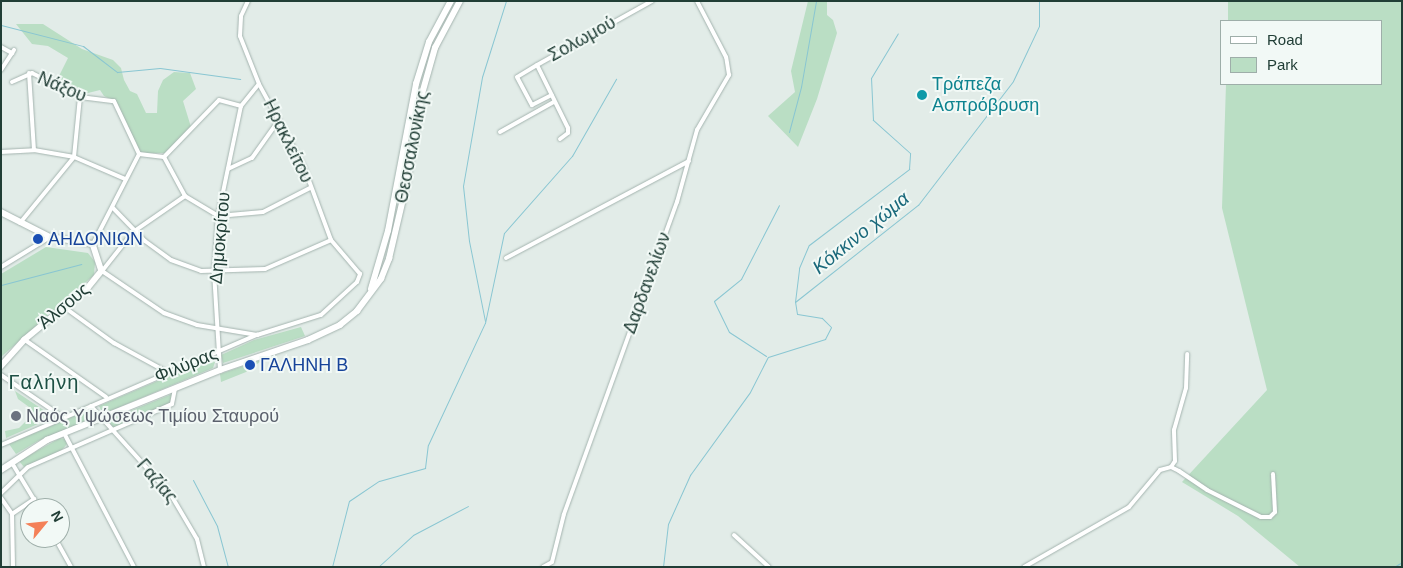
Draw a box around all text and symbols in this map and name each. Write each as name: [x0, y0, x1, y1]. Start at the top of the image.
street label: Σολωμού: [544, 12, 620, 66]
legend: [1220, 20, 1383, 85]
text: Road: [1267, 31, 1303, 48]
text: Park: [1267, 56, 1298, 73]
street label: Νάξου: [34, 67, 90, 107]
place label: Τράπεζα Ασπρόβρυση: [932, 74, 1039, 116]
street label: Θεσσαλονίκης: [391, 89, 433, 205]
marker: Τράπεζα Ασπρόβρυση: [916, 89, 928, 101]
street label: Ηρακλείτου: [258, 96, 318, 186]
water label: Κόκκινο χώμα: [808, 187, 914, 279]
street label: Δημοκρίτου: [205, 191, 235, 285]
place label: ΑΗΔΟΝΙΩΝ: [48, 228, 143, 250]
street label: Δαρδανελίων: [619, 229, 675, 337]
marker: ΑΗΔΟΝΙΩΝ: [32, 233, 44, 245]
street label: Άλσους: [34, 278, 94, 334]
street label: Φιλύρας: [151, 343, 221, 387]
place label: ΓΑΛΗΝΗ Β: [260, 354, 348, 376]
marker: ΓΑΛΗΝΗ Β: [244, 359, 256, 371]
district label: Γαλήνη: [8, 370, 80, 394]
place label: Ναός Υψώσεως Τιμίου Σταυρού: [26, 405, 280, 427]
marker: Ναός Υψώσεως Τιμίου Σταυρού: [10, 410, 22, 422]
street label: Γαζίας: [132, 455, 182, 507]
north arrow: [20, 498, 70, 548]
text: N: [48, 508, 67, 525]

